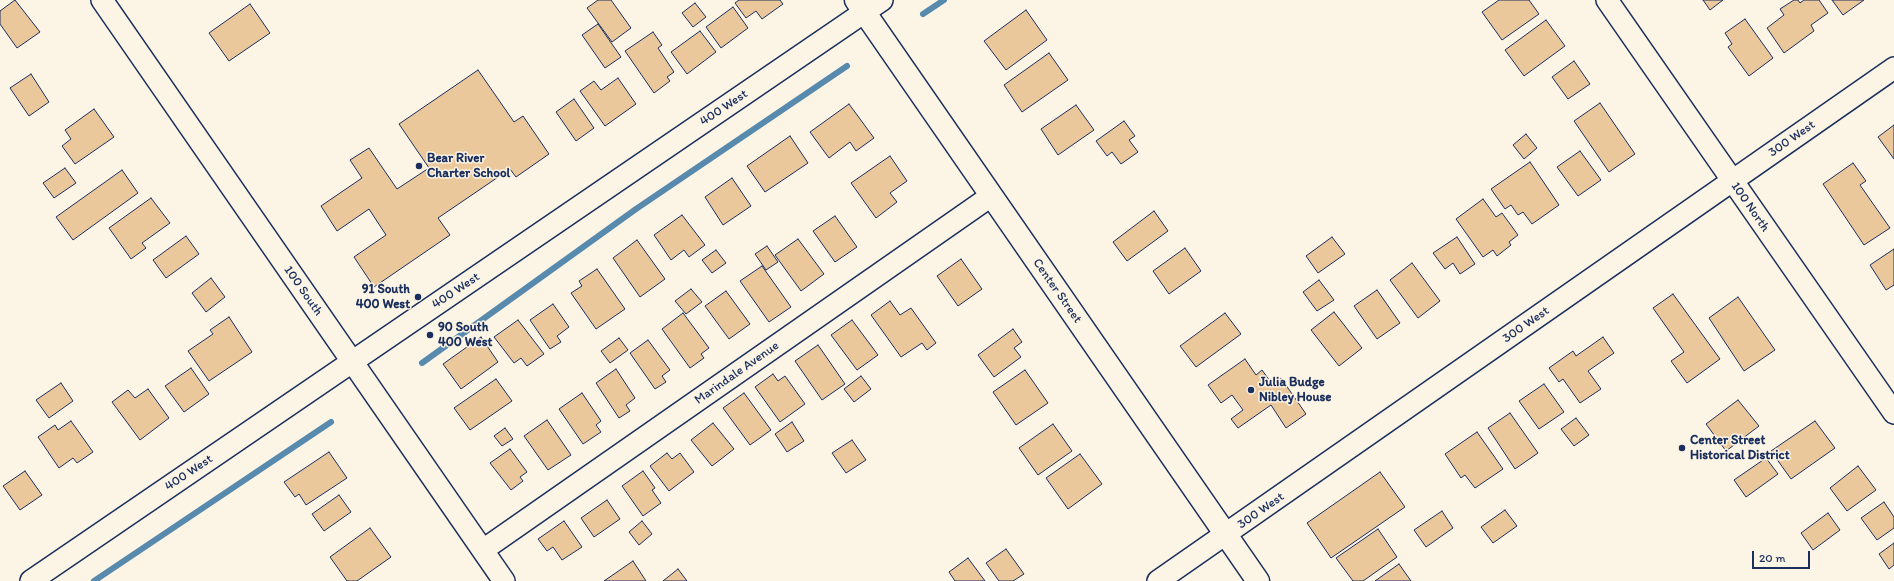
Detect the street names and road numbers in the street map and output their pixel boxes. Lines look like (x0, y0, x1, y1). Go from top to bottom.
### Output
street label: 400 West (697, 86, 751, 130)
street label: 300 West (1766, 117, 1818, 161)
street label: 100 North (1727, 179, 1773, 235)
street label: Center Street (1029, 256, 1085, 326)
street label: 100 South (280, 263, 326, 319)
street label: 400 West (429, 269, 483, 313)
street label: 300 West (1500, 303, 1552, 347)
street label: Marindale Avenue (692, 338, 782, 408)
street label: 400 West (162, 451, 216, 495)
street label: 300 West (1235, 489, 1287, 533)

